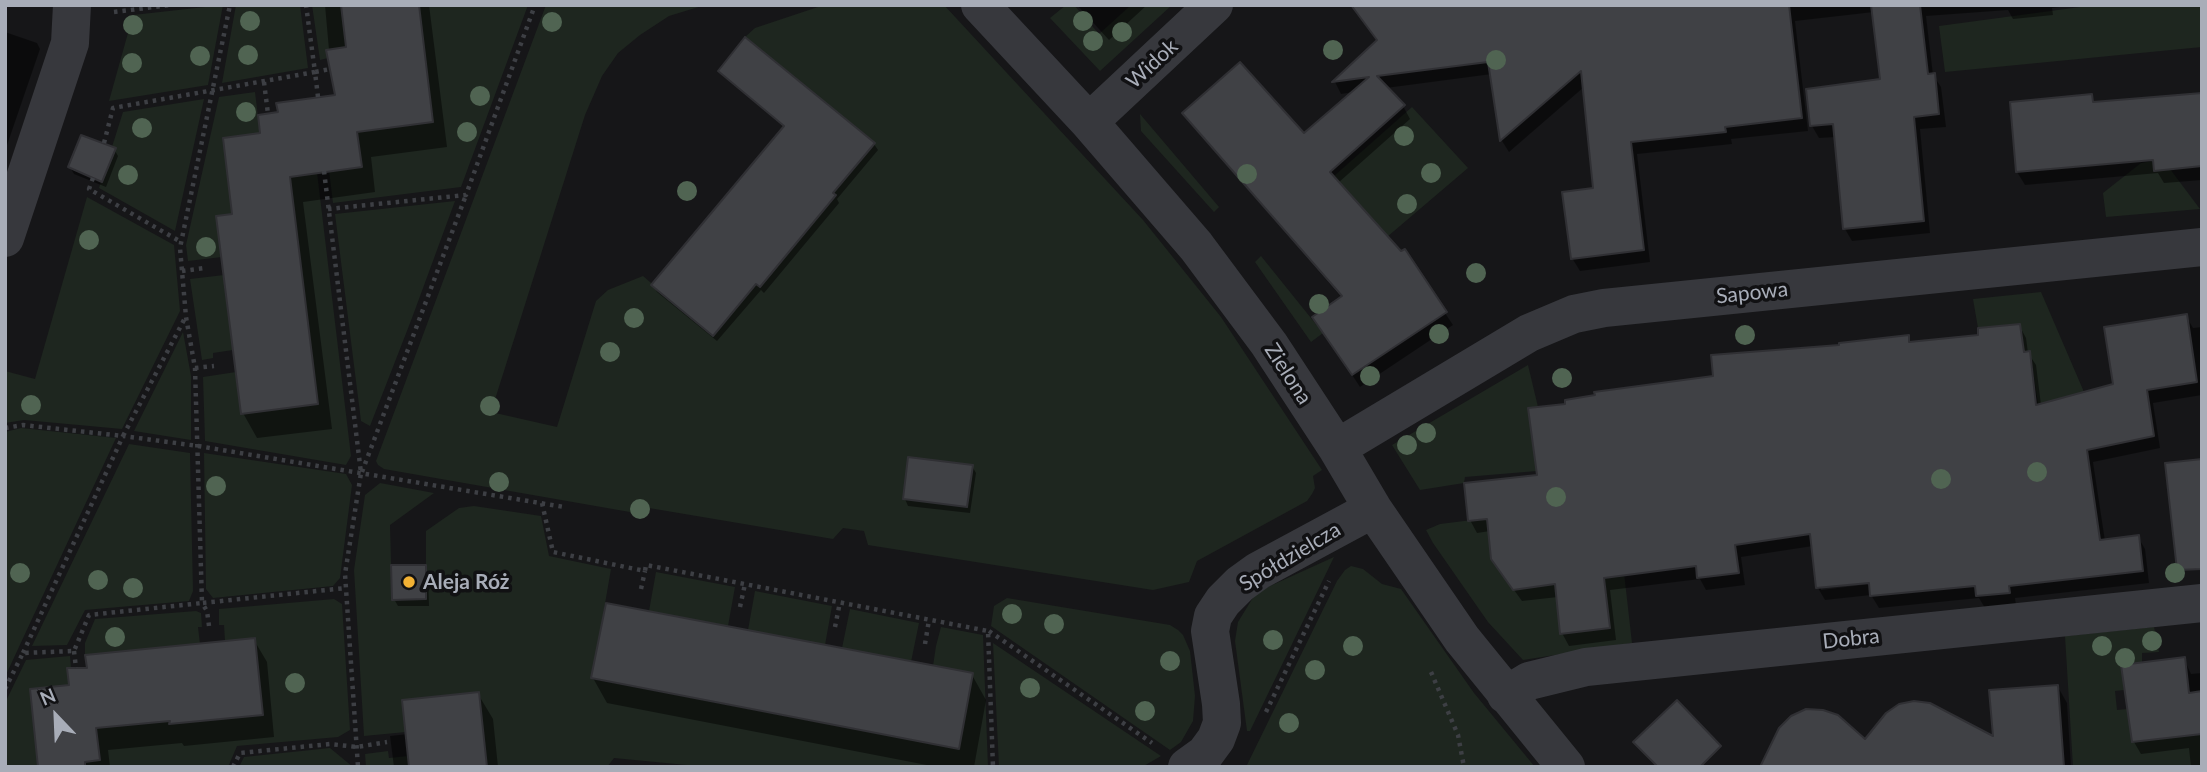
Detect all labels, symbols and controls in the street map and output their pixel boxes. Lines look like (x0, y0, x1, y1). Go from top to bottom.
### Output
street label: Widok (1121, 34, 1183, 94)
street label: Sapowa (1715, 277, 1789, 309)
street label: Zielona (1259, 339, 1317, 409)
street label: Spółdzielcza (1235, 517, 1345, 597)
place label: Aleja Róż (423, 569, 509, 595)
marker: Aleja Róż (401, 574, 417, 590)
street label: Dobra (1821, 623, 1881, 655)
north arrow (21, 681, 91, 751)
text: N (36, 683, 59, 710)

